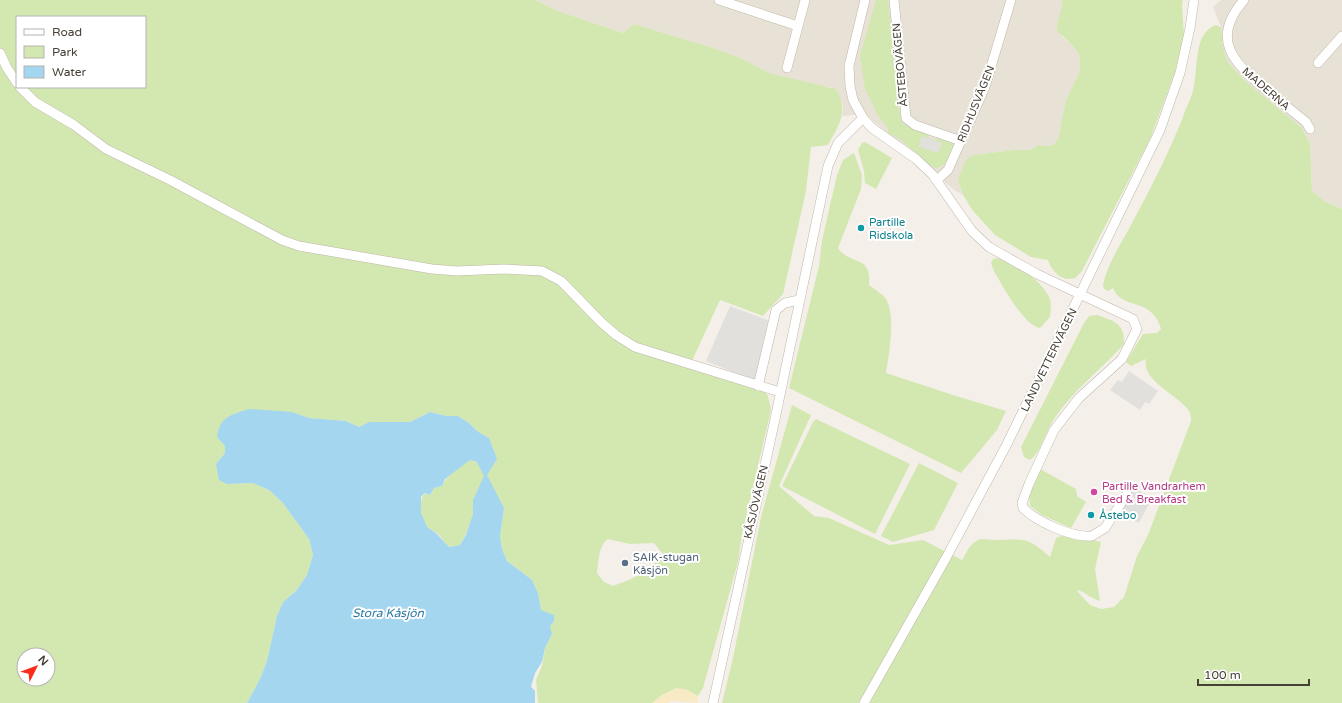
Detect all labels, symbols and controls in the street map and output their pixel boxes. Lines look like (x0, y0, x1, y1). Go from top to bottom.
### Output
legend (16, 16, 146, 88)
street label: ÅSTEBOVÄGEN (889, 23, 910, 108)
text: Road (52, 25, 82, 39)
text: Park (52, 45, 78, 59)
street label: RIDHUSVÄGEN (955, 64, 997, 144)
text: Water (52, 65, 87, 79)
street label: MADERNA (1239, 65, 1293, 113)
place label: Partille Ridskola (869, 216, 913, 242)
marker: Partille Ridskola (856, 223, 866, 233)
street label: LANDVETTERVÄGEN (1018, 306, 1080, 414)
street label: KÅSJÖVÄGEN (740, 464, 771, 540)
place label: Partille Vandrarhem Bed & Breakfast (1102, 480, 1206, 506)
marker: Partille Vandrarhem Bed & Breakfast (1089, 487, 1099, 497)
place label: Åstebo (1099, 508, 1137, 522)
marker: Åstebo (1086, 510, 1096, 520)
place label: SAIK-stugan Kåsjön (633, 551, 699, 577)
marker: SAIK-stugan Kåsjön (620, 558, 630, 568)
water label: Stora Kåsjön (352, 606, 424, 620)
north arrow (16, 647, 56, 687)
text: N (35, 653, 51, 668)
scale bar (1198, 661, 1309, 687)
text: 100 m (1204, 668, 1241, 682)

